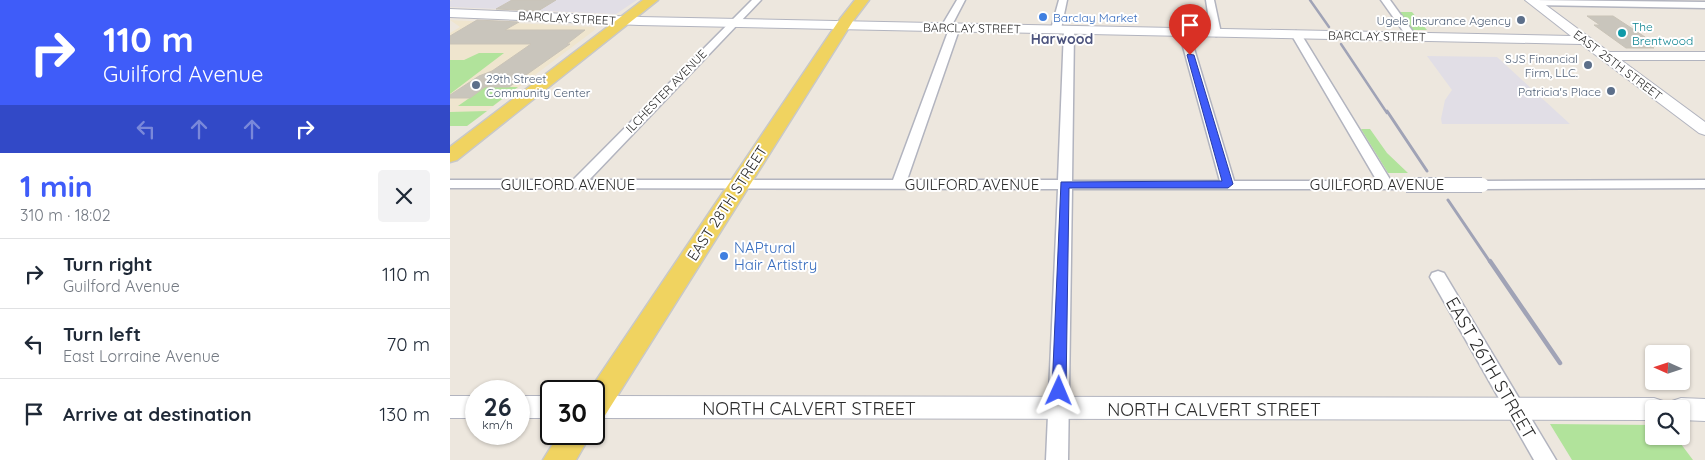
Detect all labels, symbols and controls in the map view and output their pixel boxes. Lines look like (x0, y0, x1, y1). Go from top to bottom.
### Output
pin (1169, 4, 1211, 55)
street label: BARCLAY STREET (518, 8, 616, 28)
place label: Barclay Market (1053, 10, 1138, 25)
marker: Barclay Market (1037, 11, 1049, 23)
icon: arrive (1176, 11, 1204, 39)
place label: Ugele Insurance Agency (1377, 13, 1511, 28)
marker: Ugele Insurance Agency (1515, 14, 1527, 26)
text: 110 m (103, 17, 194, 61)
place label: The Brentwood (1632, 19, 1693, 48)
icon: right (20, 20, 85, 85)
street label: BARCLAY STREET (923, 20, 1021, 36)
street label: EAST 25TH STREET (1571, 27, 1665, 103)
marker: The Brentwood (1616, 27, 1628, 39)
street label: BARCLAY STREET (1328, 28, 1426, 44)
district label: Harwood (1031, 30, 1093, 48)
street label: ILCHESTER AVENUE (622, 46, 710, 136)
place label: SJS Financial Firm, LLC. (1505, 51, 1578, 80)
marker: SJS Financial Firm, LLC. (1582, 59, 1594, 71)
text: Guilford Avenue (103, 60, 264, 88)
place label: 29th Street Community Center (486, 71, 591, 100)
marker: 29th Street Community Center (470, 79, 482, 91)
place label: Patricia's Place (1518, 84, 1601, 99)
marker: Patricia's Place (1605, 85, 1617, 97)
icon: left (132, 115, 160, 143)
icon: ahead (185, 115, 213, 143)
icon: ahead (238, 115, 266, 143)
icon: right (291, 115, 319, 143)
street label: EAST 28TH STREET (683, 142, 771, 264)
text: 1 min (20, 167, 93, 205)
button: close (378, 170, 430, 222)
street label: GUILFORD AVENUE (501, 175, 635, 194)
street label: GUILFORD AVENUE (905, 175, 1039, 194)
street label: GUILFORD AVENUE (1310, 175, 1444, 194)
text: 310 m · 18:02 (20, 205, 111, 225)
place label: NAPtural Hair Artistry (734, 238, 817, 274)
marker: NAPtural Hair Artistry (718, 250, 730, 262)
text: Turn right (63, 252, 152, 276)
icon: right (20, 260, 48, 288)
text: 110 m (382, 262, 430, 286)
text: Guilford Avenue (63, 276, 180, 296)
street label: EAST 26TH STREET (1441, 293, 1541, 443)
text: Turn left (63, 322, 141, 346)
icon: left (20, 330, 48, 358)
text: 70 m (386, 332, 430, 356)
north arrow (1645, 345, 1690, 390)
map controls (1645, 345, 1690, 445)
text: East Lorraine Avenue (63, 346, 220, 366)
position arrow (1032, 364, 1084, 416)
speed limit sign: 30 (540, 380, 605, 445)
text: 26 (483, 391, 512, 422)
street label: NORTH CALVERT STREET (702, 397, 916, 420)
street label: NORTH CALVERT STREET (1107, 398, 1321, 421)
icon: arrive (20, 400, 48, 428)
button: search (1645, 400, 1690, 445)
text: Arrive at destination (63, 402, 252, 426)
text: 130 m (379, 402, 430, 426)
text: km/h (482, 417, 513, 432)

